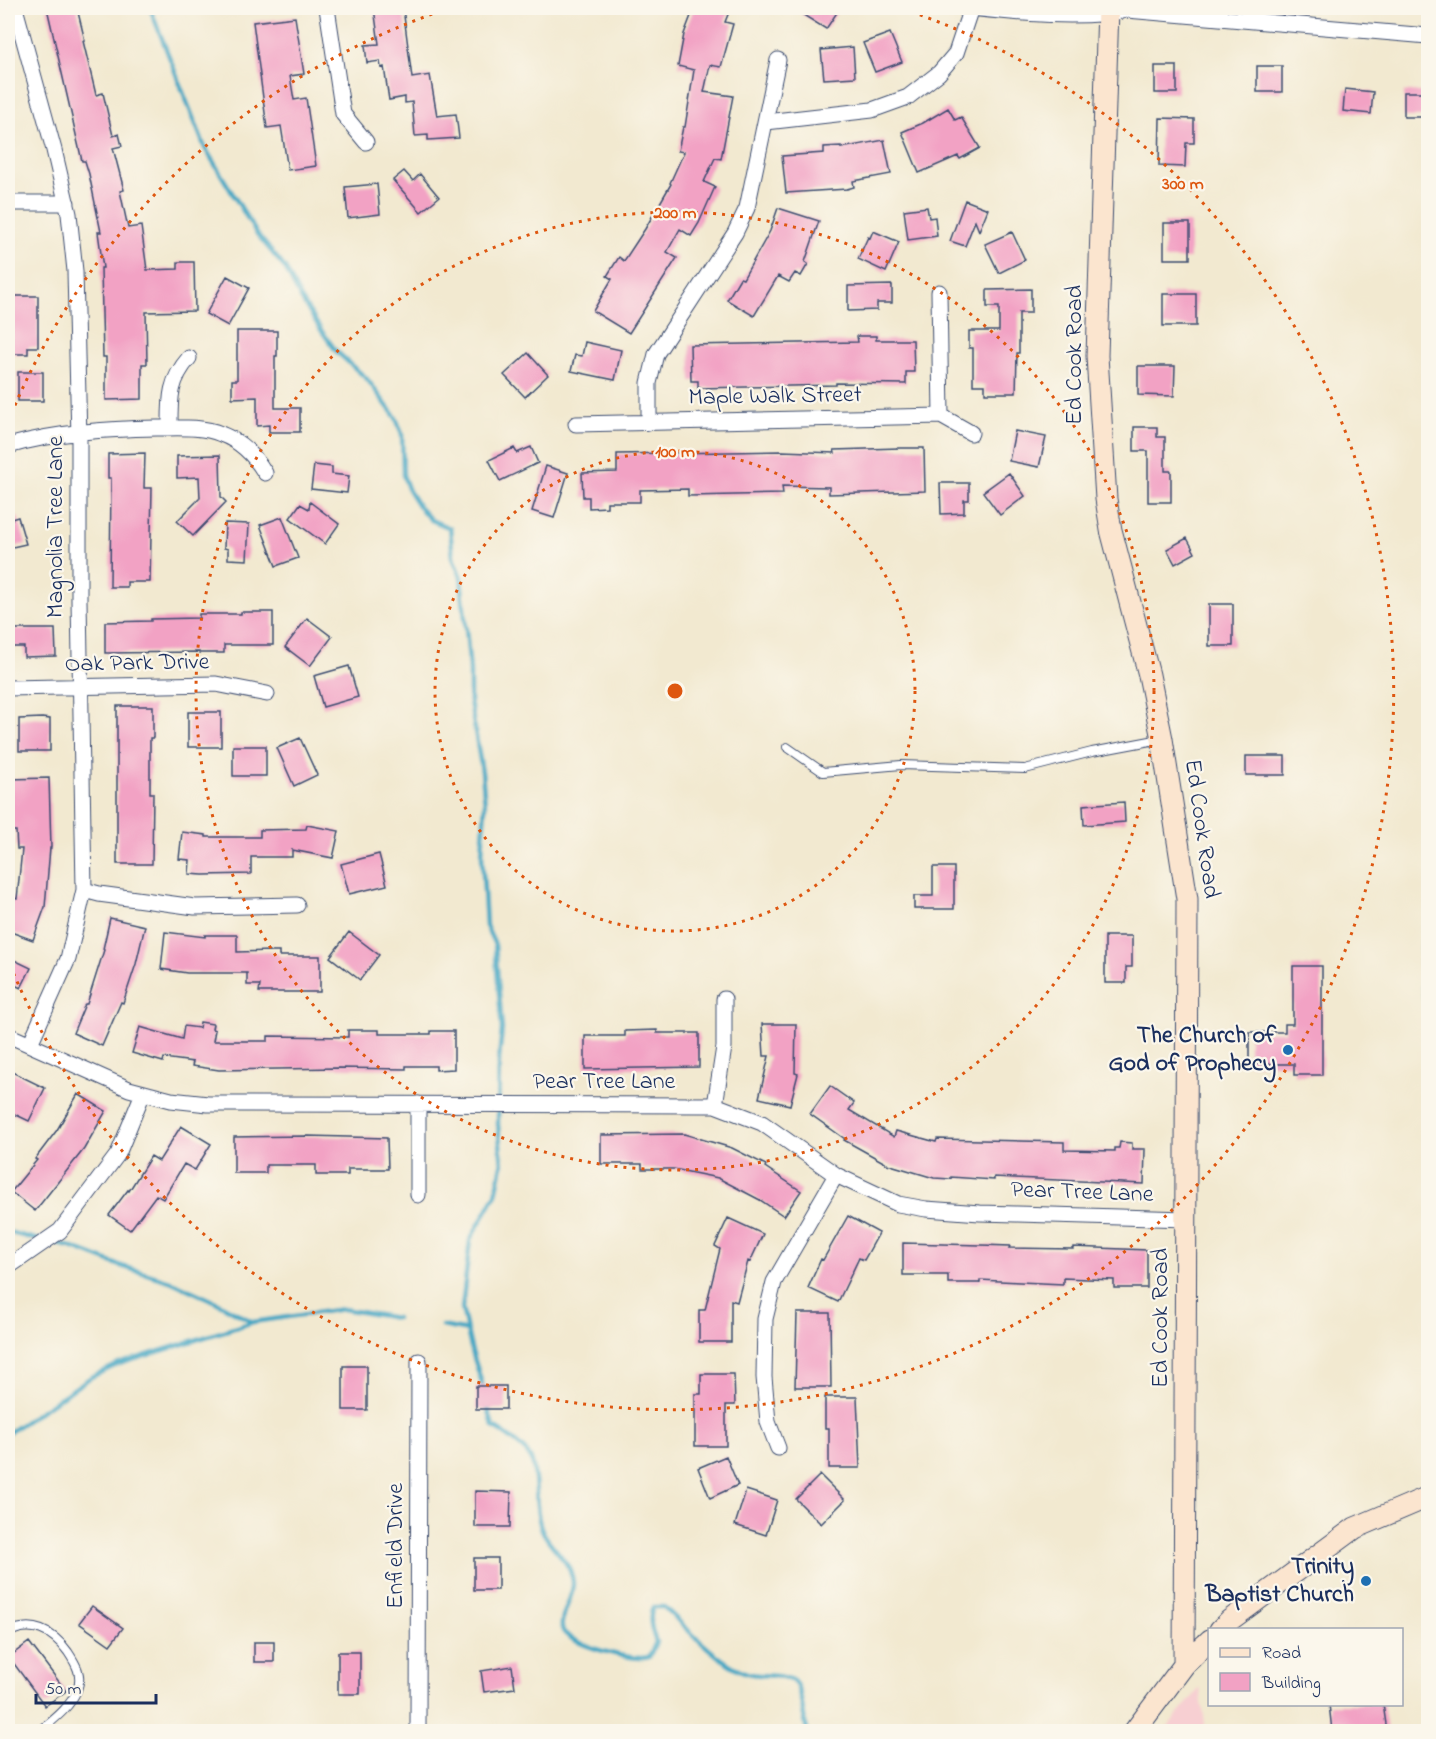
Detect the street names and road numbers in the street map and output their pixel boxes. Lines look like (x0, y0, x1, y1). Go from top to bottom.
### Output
street label: Ed Cook Road (1058, 284, 1093, 425)
street label: Maple Walk Street (688, 378, 862, 416)
street label: Magnolia Tree Lane (39, 436, 74, 618)
street label: Oak Park Drive (64, 645, 210, 683)
street label: Ed Cook Road (1174, 757, 1228, 901)
street label: Pear Tree Lane (533, 1065, 676, 1100)
street label: Pear Tree Lane (1010, 1173, 1154, 1213)
street label: Ed Cook Road (1144, 1247, 1179, 1388)
street label: Enfield Drive (379, 1483, 414, 1609)

